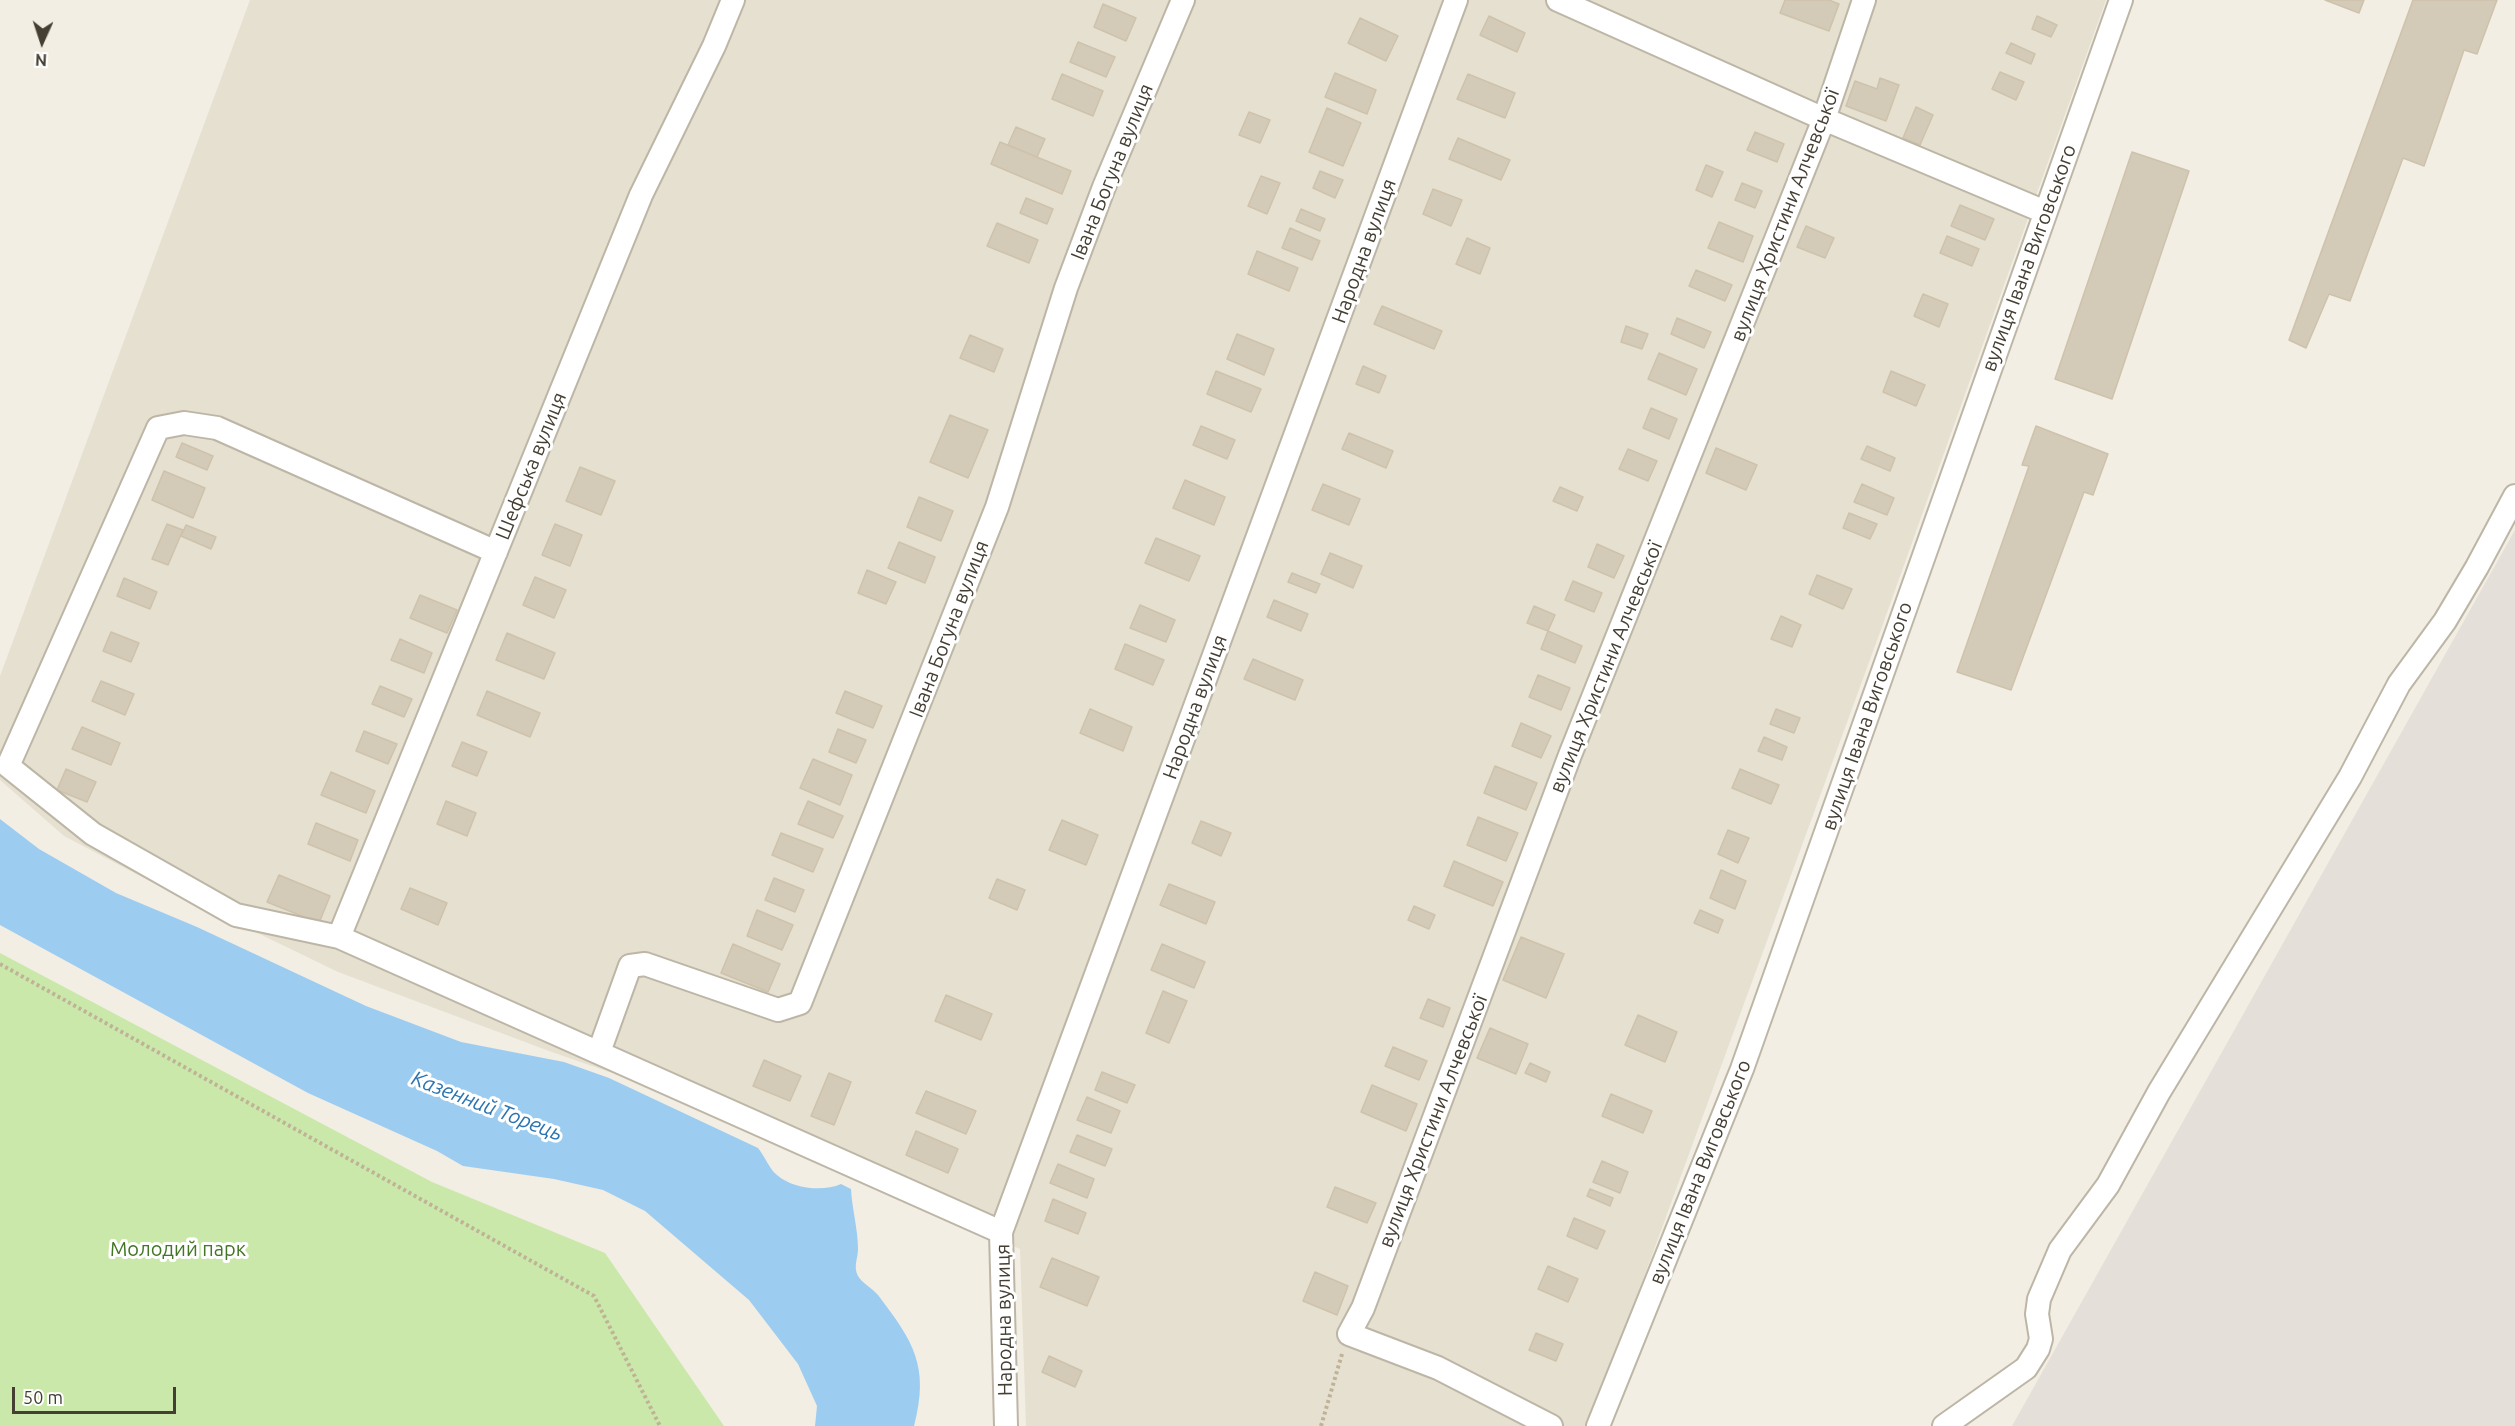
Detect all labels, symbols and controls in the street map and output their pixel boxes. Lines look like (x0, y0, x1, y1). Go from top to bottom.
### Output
north arrow (12, 12, 72, 72)
text: N (35, 51, 47, 69)
street label: Івана Богуна вулиця (1066, 80, 1158, 264)
street label: вулиця Христини Алчевської (1726, 85, 1844, 345)
street label: вулиця Івана Виговського (1977, 141, 2081, 375)
street label: Народна вулиця (1327, 175, 1401, 327)
street label: Шефська вулиця (491, 389, 571, 543)
street label: Івана Богуна вулиця (904, 537, 994, 721)
street label: вулиця Христини Алчевської (1545, 538, 1667, 796)
street label: вулиця Івана Виговського (1817, 599, 1917, 833)
street label: Народна вулиця (1158, 631, 1232, 783)
street label: вулиця Христини Алчевської (1374, 991, 1492, 1251)
street label: вулиця Івана Виговського (1644, 1056, 1756, 1288)
water label: Казенний Торець (408, 1066, 566, 1146)
park label: Молодий парк (110, 1237, 246, 1261)
street label: Народна вулиця (991, 1244, 1017, 1396)
scale bar (15, 1375, 178, 1413)
text: 50 m (23, 1387, 63, 1407)

